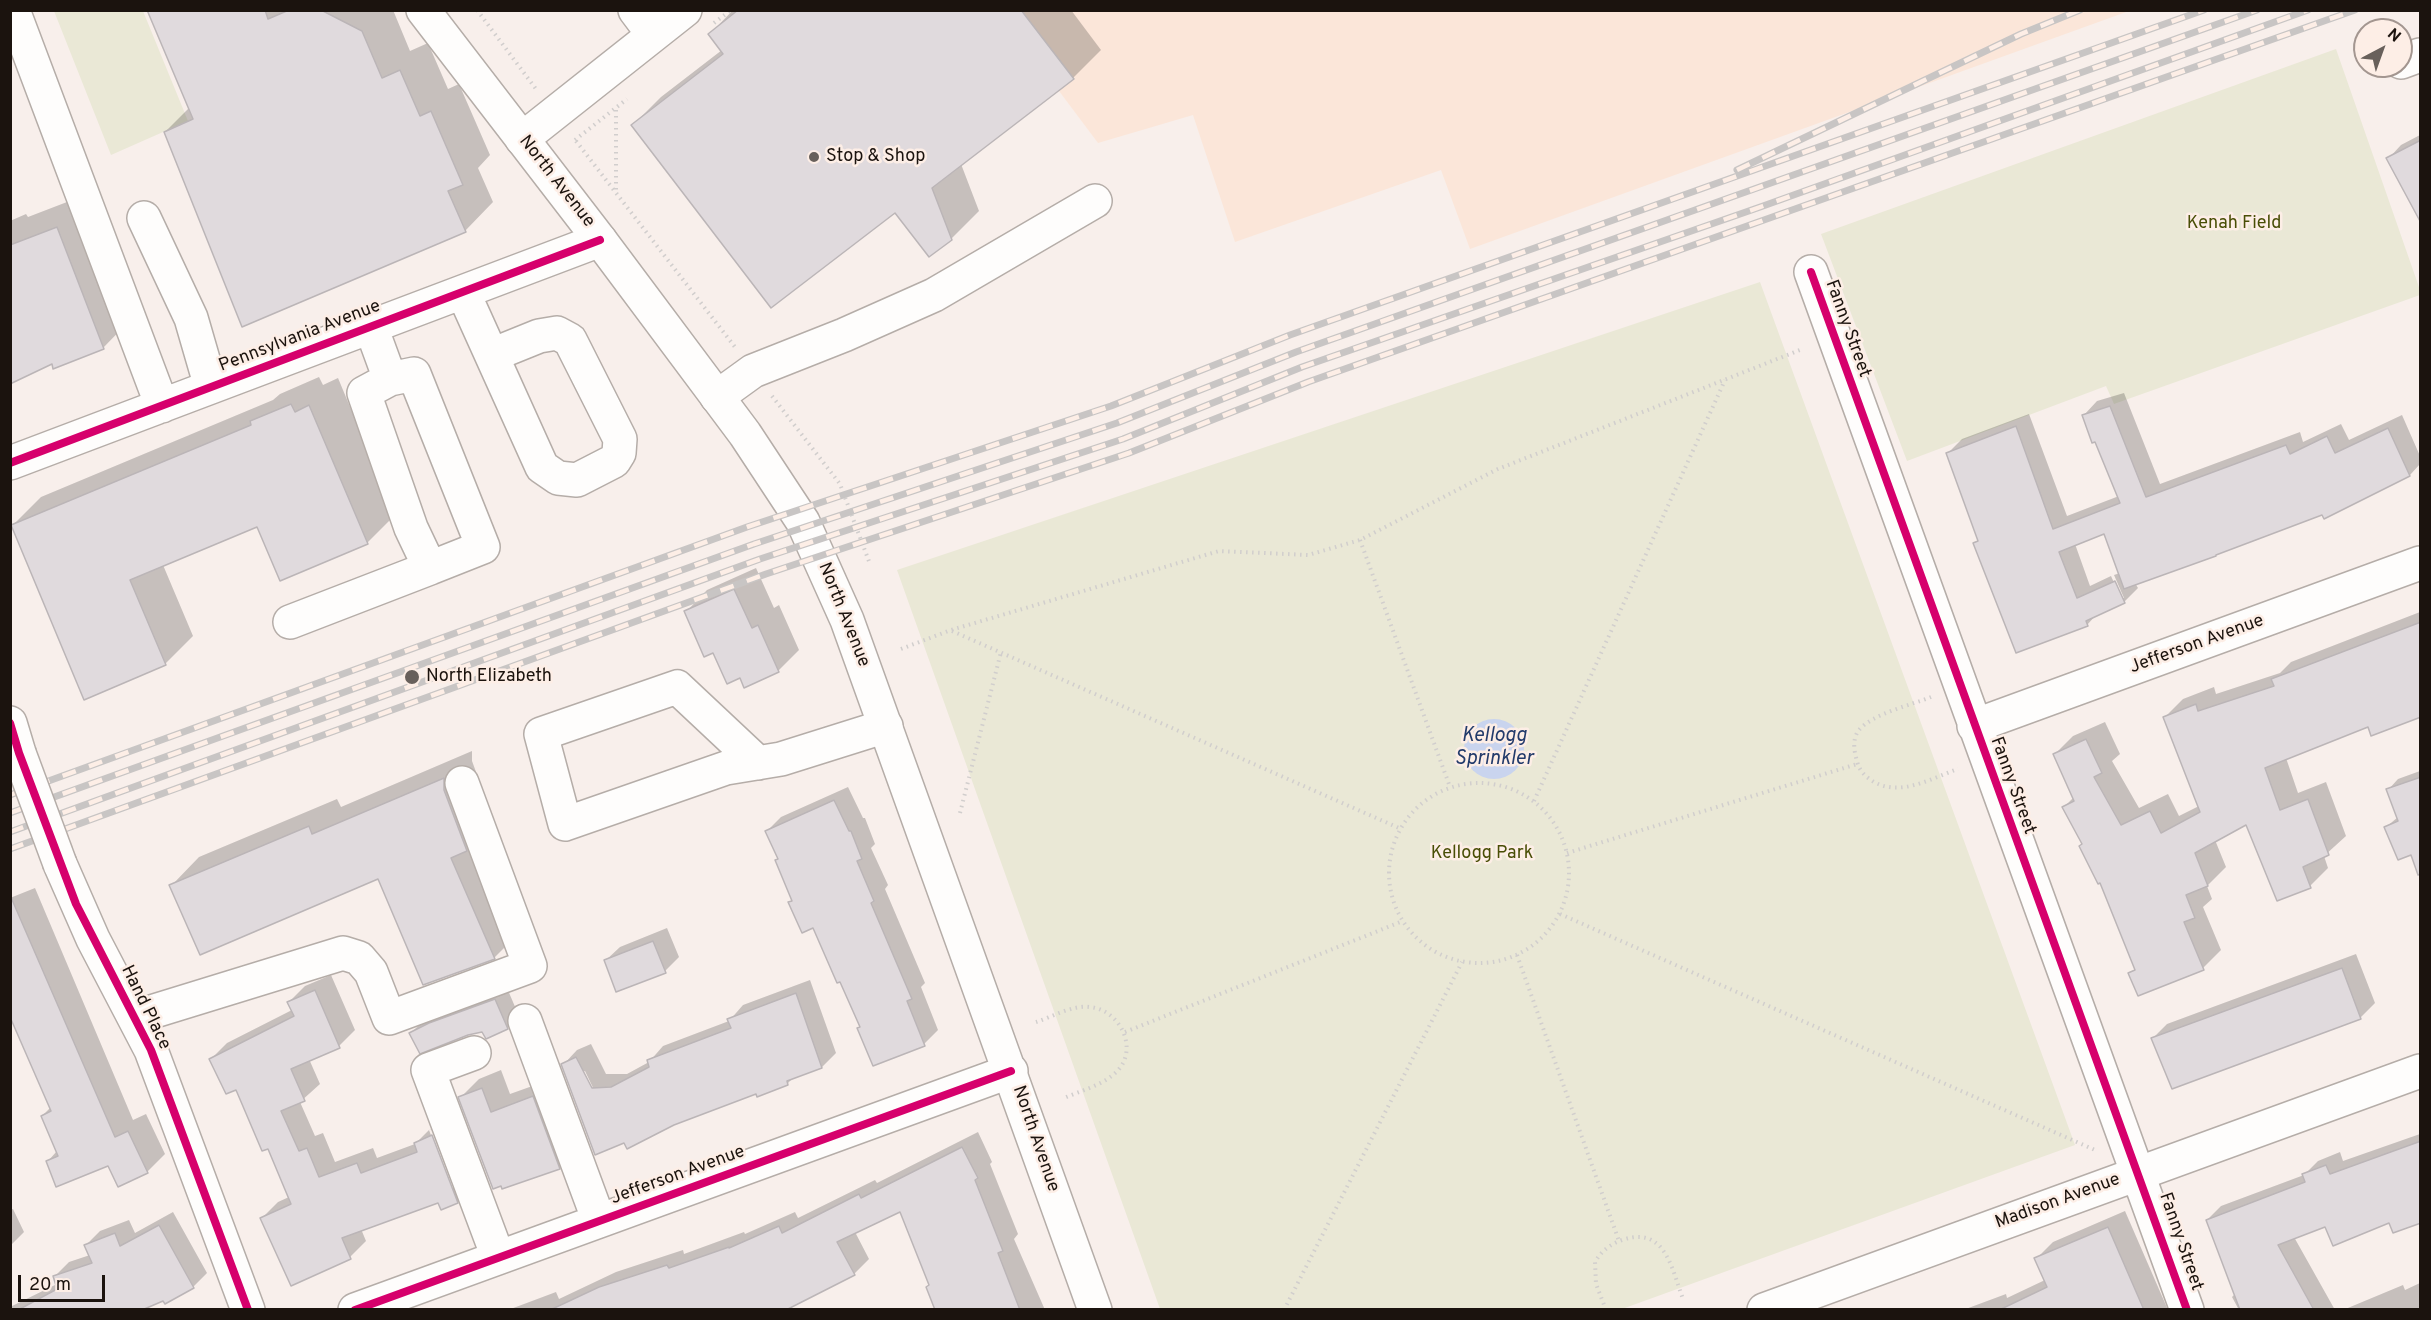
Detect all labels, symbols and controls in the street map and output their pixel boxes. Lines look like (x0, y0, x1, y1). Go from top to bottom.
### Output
north arrow (2353, 18, 2413, 78)
text: N (2383, 25, 2404, 47)
street label: North Avenue (513, 132, 599, 232)
place label: Stop & Shop (826, 146, 925, 168)
marker: Stop & Shop (807, 150, 821, 164)
park label: Kenah Field (2187, 213, 2281, 235)
street label: Fanny Street (1819, 277, 1875, 381)
street label: Pennsylvania Avenue (216, 296, 384, 378)
street label: North Avenue (812, 560, 874, 670)
street label: Jefferson Avenue (2127, 611, 2267, 679)
place label: North Elizabeth (426, 666, 552, 688)
marker: North Elizabeth (403, 668, 421, 686)
water label: Kellogg Sprinkler (1455, 725, 1533, 772)
street label: Fanny Street (1984, 734, 2040, 838)
park label: Kellogg Park (1431, 843, 1533, 865)
street label: Hand Place (115, 962, 175, 1054)
street label: North Avenue (1007, 1083, 1063, 1195)
street label: Jefferson Avenue (608, 1142, 748, 1210)
street label: Madison Avenue (1993, 1169, 2123, 1235)
street label: Fanny Street (2153, 1190, 2207, 1294)
scale bar (21, 1263, 108, 1301)
text: 20 m (29, 1274, 71, 1297)

